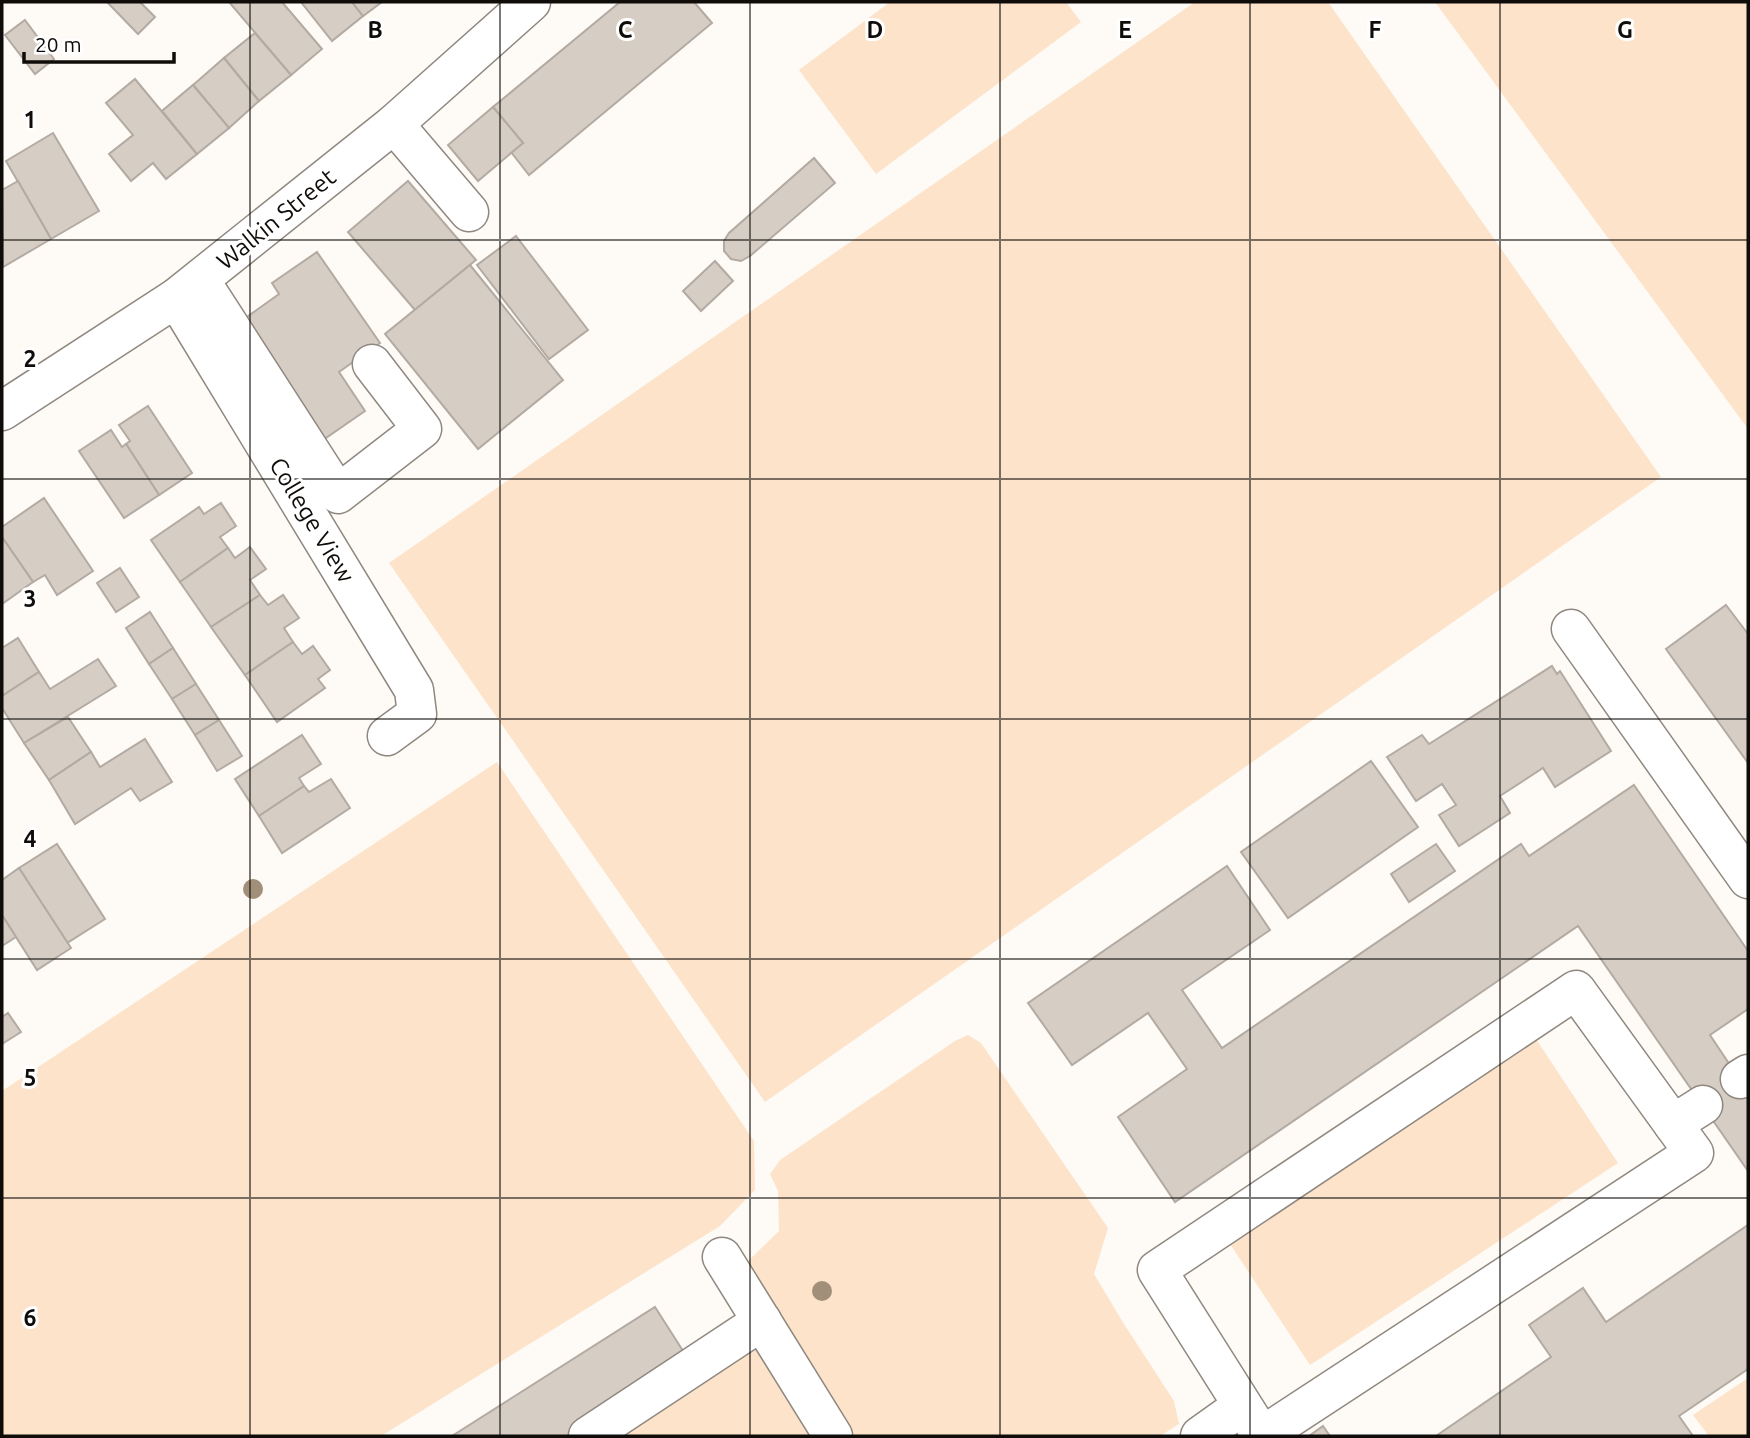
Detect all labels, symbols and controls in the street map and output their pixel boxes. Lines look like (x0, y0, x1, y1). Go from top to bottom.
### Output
text: B (367, 17, 383, 42)
text: C (618, 17, 633, 42)
text: D (867, 17, 883, 42)
text: E (1118, 17, 1132, 42)
text: F (1369, 17, 1382, 42)
text: G (1617, 17, 1633, 42)
scale bar (24, 21, 175, 65)
text: 20 m (35, 32, 82, 56)
text: 1 (24, 107, 36, 132)
street label: Walkin Street (211, 163, 341, 275)
text: 2 (24, 346, 36, 371)
street label: College View (264, 453, 360, 588)
text: 3 (24, 586, 36, 611)
text: 4 (24, 826, 37, 851)
text: 5 (24, 1065, 36, 1090)
text: 6 (24, 1305, 37, 1330)

